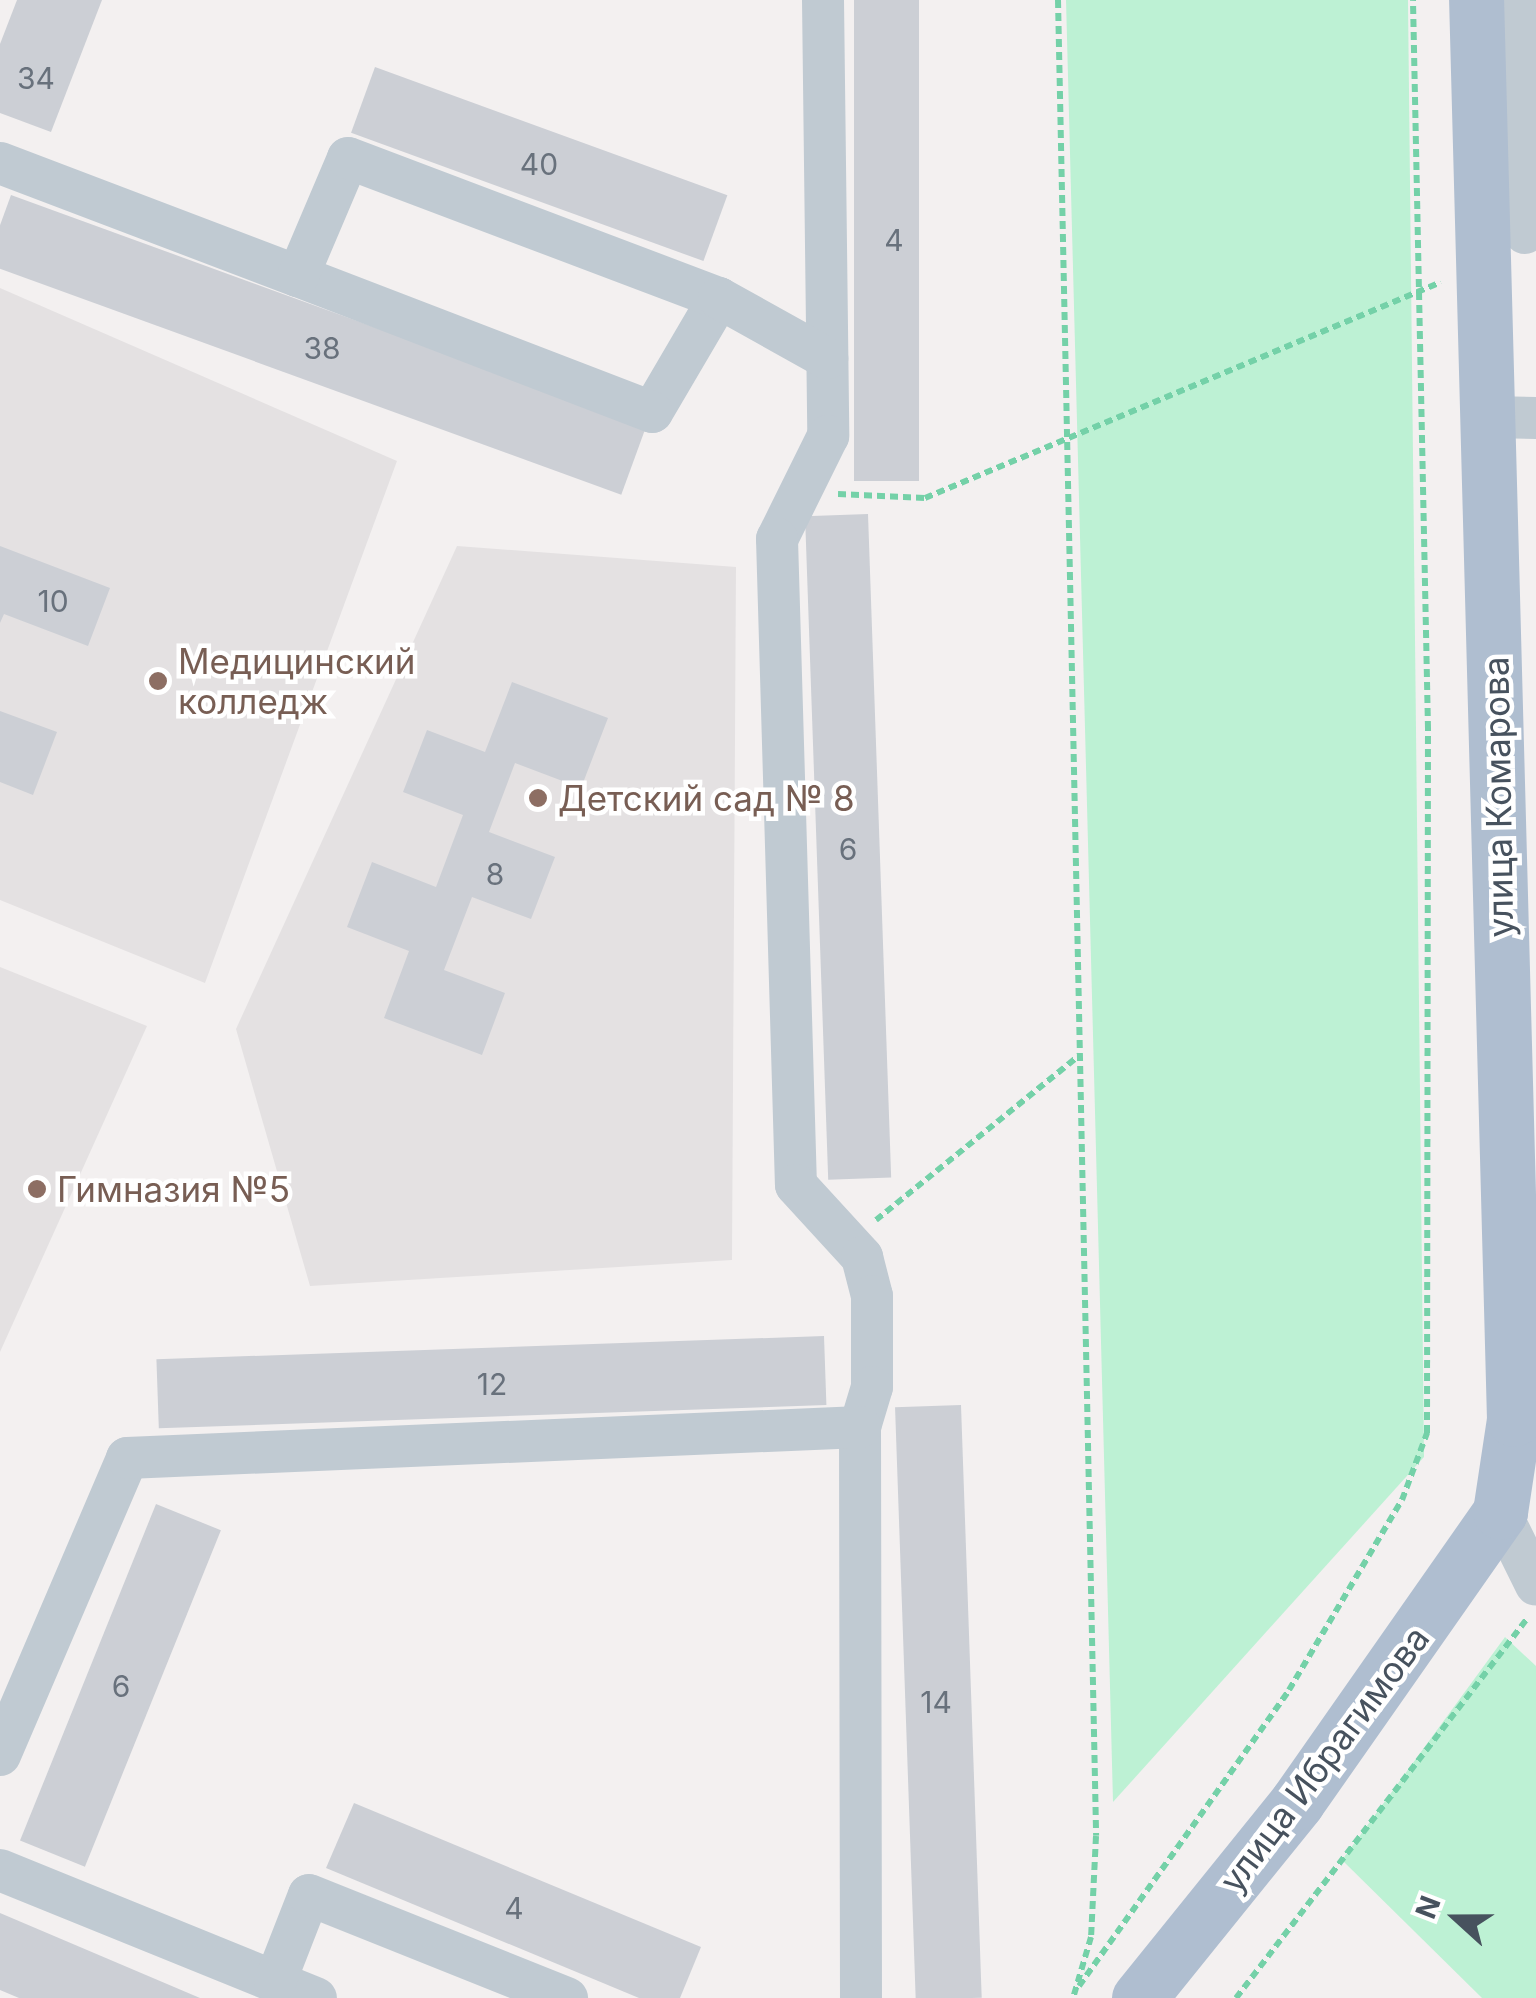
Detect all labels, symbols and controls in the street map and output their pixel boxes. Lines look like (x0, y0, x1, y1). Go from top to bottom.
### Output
house number: 34 (17, 60, 55, 96)
house number: 40 (520, 146, 558, 182)
house number: 4 (884, 222, 904, 258)
house number: 38 (303, 330, 341, 366)
house number: 10 (37, 583, 69, 619)
place label: Медицинский колледж (178, 640, 415, 722)
street label: улица Комарова (1475, 656, 1521, 938)
marker: Медицинский колледж (147, 670, 169, 692)
place label: Детский сад № 8 (558, 777, 855, 819)
marker: Детский сад № 8 (527, 787, 549, 809)
house number: 6 (839, 831, 857, 867)
house number: 8 (486, 856, 504, 892)
place label: Гимназия №5 (57, 1168, 290, 1210)
marker: Гимназия №5 (26, 1178, 48, 1200)
house number: 12 (477, 1366, 507, 1402)
street label: улица Ибрагимова (1210, 1618, 1438, 1900)
house number: 6 (112, 1668, 130, 1704)
house number: 14 (920, 1684, 952, 1720)
north arrow (1406, 1868, 1506, 1968)
house number: 4 (504, 1890, 524, 1926)
text: N (1408, 1891, 1448, 1923)

